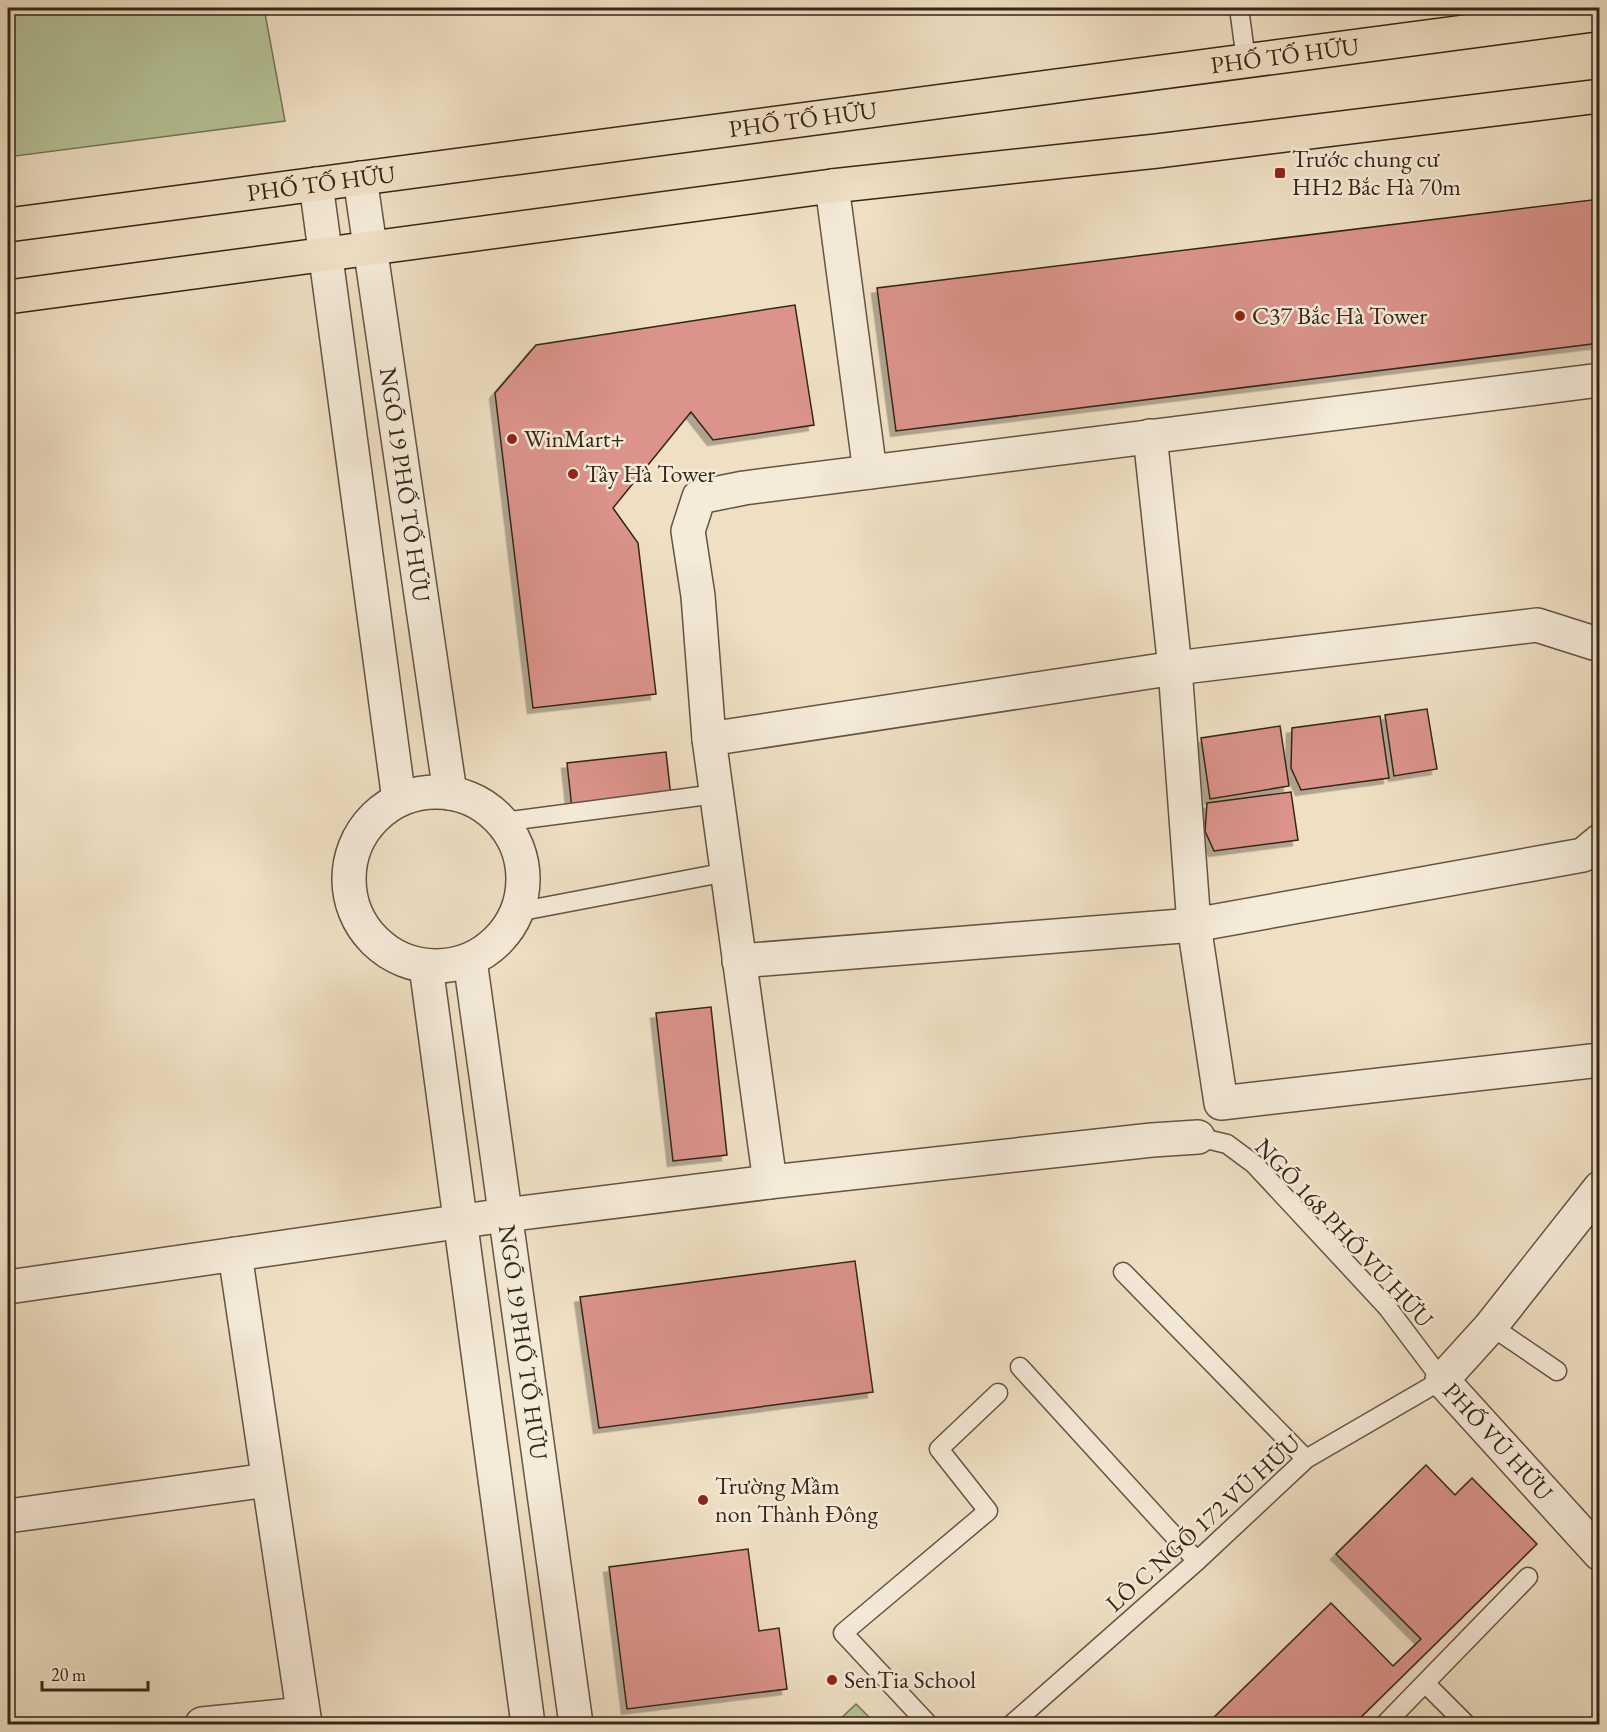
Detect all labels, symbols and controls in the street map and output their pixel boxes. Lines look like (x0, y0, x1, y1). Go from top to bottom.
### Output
street label: PHỐ TỐ HỮU (1209, 30, 1361, 80)
street label: PHỐ TỐ HỮU (727, 94, 879, 144)
place label: Trước chung cư HH2 Bắc Hà 70m (1292, 143, 1461, 202)
street label: PHỐ TỐ HỮU (245, 158, 398, 208)
marker: Trước chung cư HH2 Bắc Hà 70m (1273, 166, 1287, 180)
place label: C37 Bắc Hà Tower (1252, 300, 1427, 331)
marker: C37 Bắc Hà Tower (1233, 309, 1247, 323)
street label: NGÕ 19 PHỐ TỐ HỮU (373, 365, 438, 604)
place label: WinMart+ (524, 423, 625, 454)
marker: WinMart+ (505, 432, 519, 446)
place label: Tây Hà Tower (585, 458, 715, 489)
marker: Tây Hà Tower (566, 467, 580, 481)
street label: NGÕ 168 PHỐ VŨ HỮU (1248, 1131, 1441, 1334)
street label: NGÕ 19 PHỐ TỐ HỮU (492, 1223, 555, 1462)
street label: PHỐ VŨ HỮU (1437, 1376, 1560, 1507)
street label: LÔ C NGÕ 172 VŨ HỮU (1099, 1427, 1307, 1618)
place label: Trường Mầm non Thành Đông (715, 1470, 879, 1529)
marker: Trường Mầm non Thành Đông (696, 1493, 710, 1507)
scale bar (42, 1654, 148, 1692)
text: 20 m (51, 1663, 86, 1686)
place label: SenTia School (844, 1664, 976, 1695)
marker: SenTia School (825, 1673, 839, 1687)

